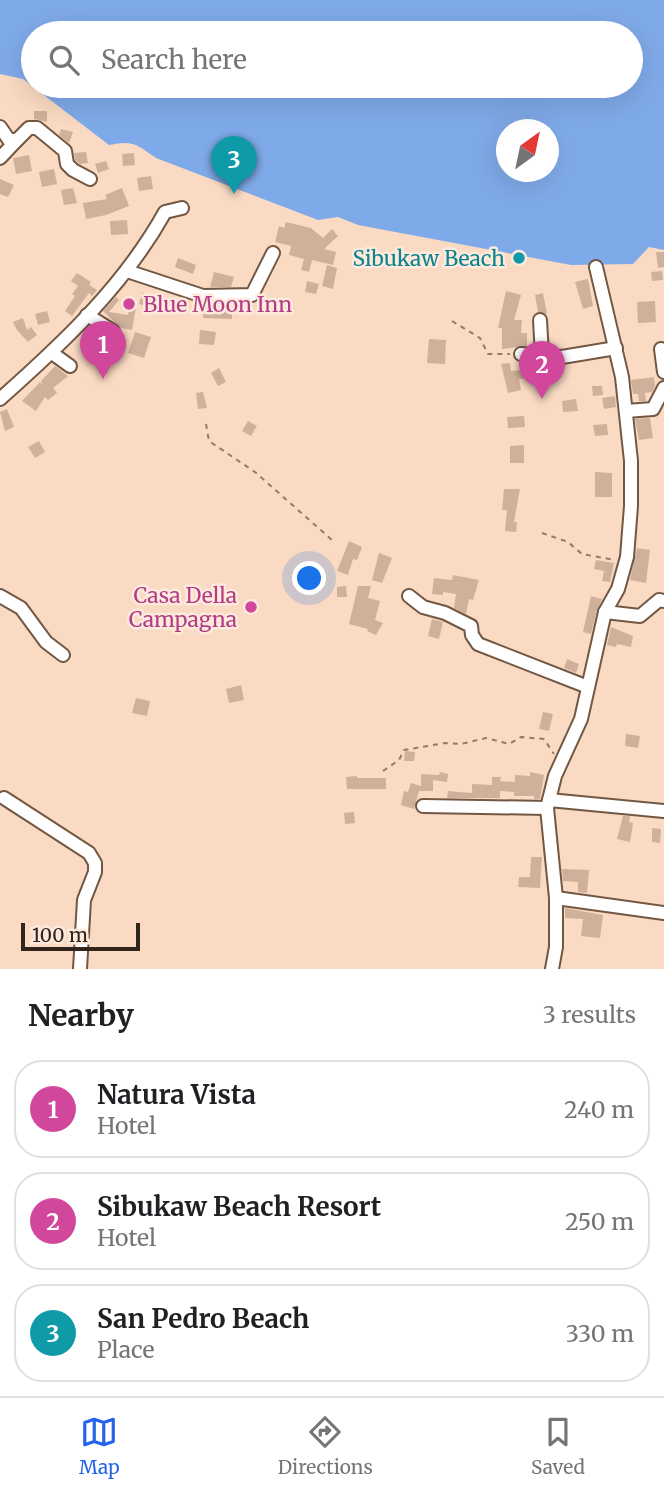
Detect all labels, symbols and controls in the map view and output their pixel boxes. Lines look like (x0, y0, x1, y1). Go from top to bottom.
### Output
search box (21, 21, 643, 98)
icon: search (45, 41, 83, 79)
text: Search here (101, 43, 247, 76)
north arrow (496, 119, 559, 182)
pin: 3 (211, 136, 257, 194)
place label: Sibukaw Beach (352, 245, 505, 272)
marker: Sibukaw Beach (511, 250, 527, 266)
place label: Blue Moon Inn (143, 291, 292, 318)
marker: Blue Moon Inn (121, 296, 137, 312)
pin: 1 (80, 321, 126, 379)
pin: 2 (519, 341, 565, 399)
your location (292, 561, 326, 595)
place label: Casa Della Campagna (129, 582, 237, 633)
marker: Casa Della Campagna (243, 599, 259, 615)
scale bar (21, 920, 140, 952)
text: 100 m (32, 923, 88, 947)
text: Nearby (28, 996, 134, 1034)
text: 3 results (543, 1000, 636, 1029)
text: Natura Vista (97, 1078, 256, 1111)
text: 1 (48, 1095, 58, 1124)
text: 240 m (564, 1095, 634, 1124)
text: Hotel (97, 1111, 156, 1140)
text: Sibukaw Beach Resort (97, 1190, 381, 1223)
text: 2 (46, 1207, 60, 1236)
text: 250 m (565, 1207, 634, 1236)
text: Hotel (97, 1223, 156, 1252)
text: San Pedro Beach (97, 1302, 309, 1335)
text: 3 (46, 1319, 60, 1348)
text: 330 m (566, 1319, 634, 1348)
text: Place (97, 1335, 154, 1364)
tab: Map (79, 1413, 120, 1479)
tab: Directions (278, 1413, 373, 1479)
tab: Saved (531, 1413, 585, 1479)

